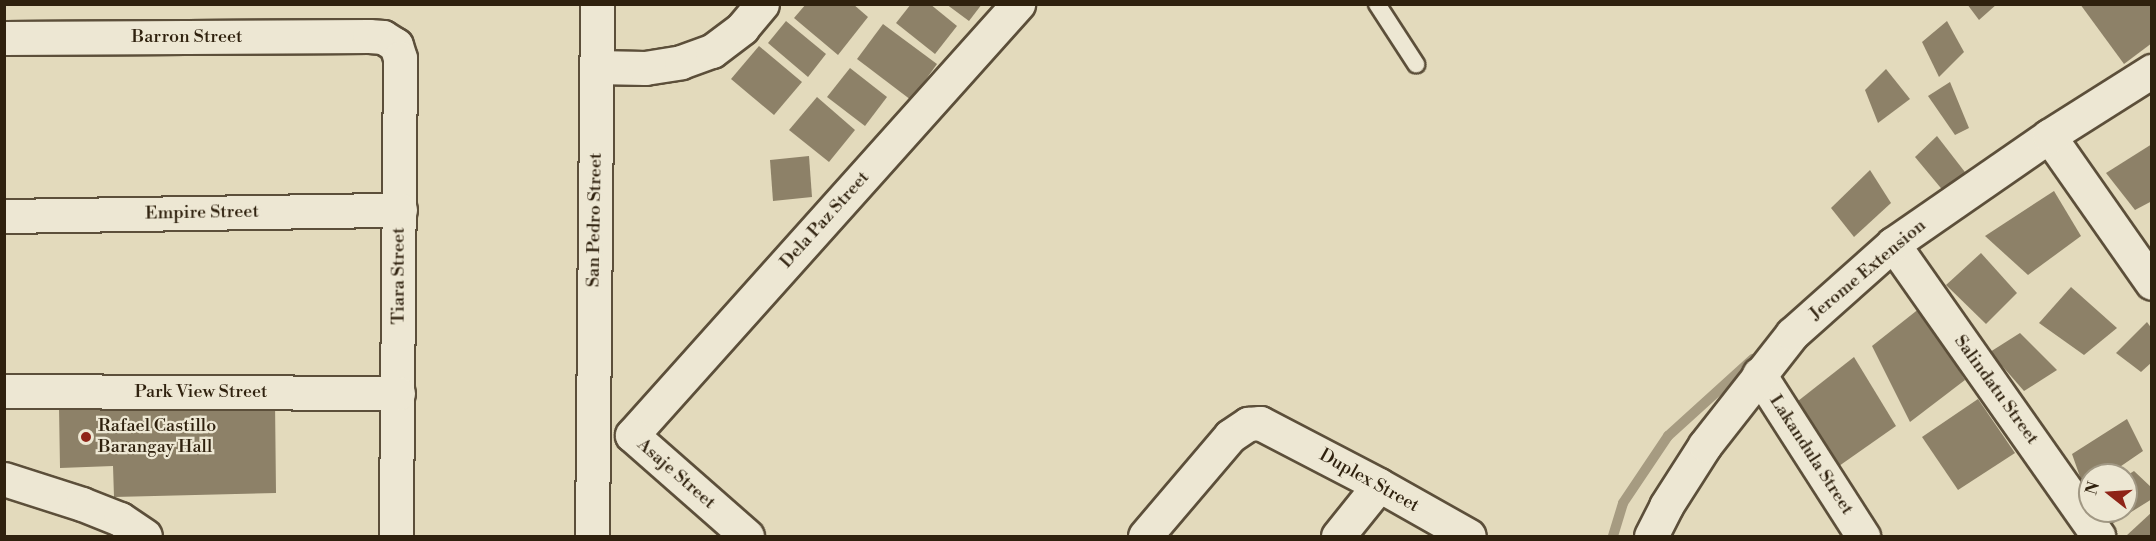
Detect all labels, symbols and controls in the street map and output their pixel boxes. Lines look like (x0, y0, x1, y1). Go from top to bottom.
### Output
street label: Barron Street (132, 26, 242, 48)
street label: San Pedro Street (583, 153, 607, 287)
street label: Dela Paz Street (776, 167, 874, 273)
street label: Empire Street (145, 201, 259, 225)
street label: Jerome Extension (1805, 215, 1931, 325)
street label: Tiara Street (388, 227, 410, 325)
street label: Salindatu Street (1949, 331, 2043, 449)
street label: Park View Street (135, 381, 267, 403)
street label: Lakandula Street (1764, 391, 1858, 519)
place label: Rafael Castillo Barangay Hall (98, 416, 216, 458)
marker: Rafael Castillo Barangay Hall (79, 430, 93, 444)
street label: Asaje Street (632, 434, 720, 514)
street label: Duplex Street (1315, 445, 1423, 517)
north arrow (2078, 463, 2138, 523)
text: N (2081, 479, 2104, 497)

